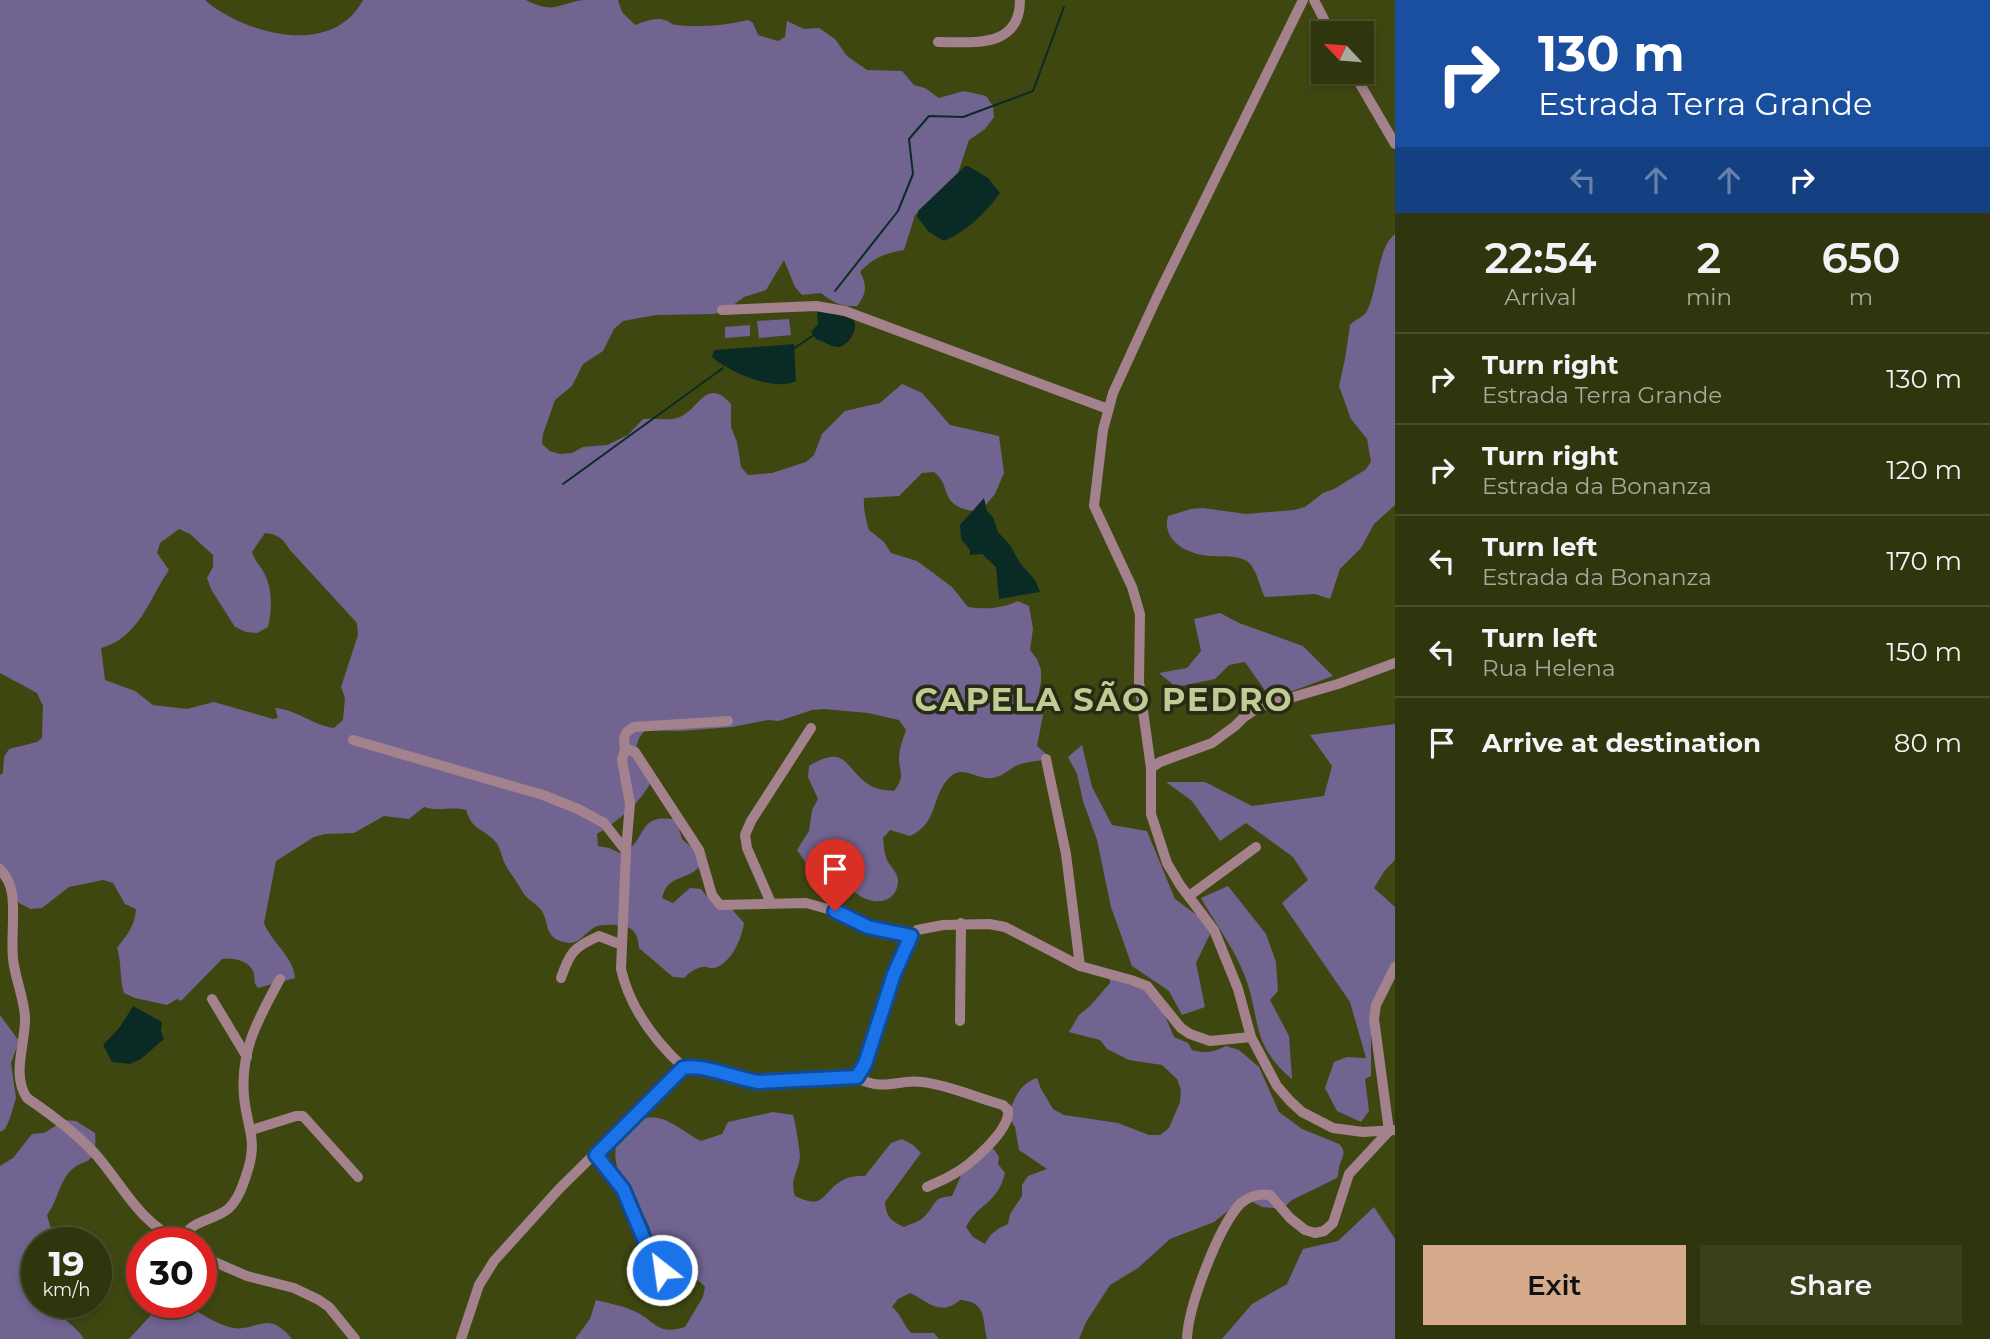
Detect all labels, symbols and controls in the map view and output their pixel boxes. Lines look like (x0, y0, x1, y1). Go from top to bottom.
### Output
north arrow (1311, 21, 1374, 84)
map controls (1311, 21, 1374, 84)
text: 130 m (1538, 24, 1685, 83)
icon: right (1423, 28, 1514, 119)
text: Estrada Terra Grande (1538, 84, 1872, 123)
icon: left (1564, 161, 1602, 199)
icon: ahead (1637, 161, 1675, 199)
icon: ahead (1710, 161, 1748, 199)
icon: right (1783, 161, 1821, 199)
text: 22:54 (1484, 232, 1597, 284)
text: 2 (1697, 232, 1721, 284)
text: 650 (1821, 232, 1901, 284)
text: Arrival (1504, 283, 1577, 311)
text: min (1686, 283, 1732, 311)
text: m (1849, 283, 1873, 311)
text: Turn right (1482, 349, 1618, 381)
icon: right (1423, 360, 1461, 398)
text: 130 m (1886, 363, 1962, 395)
text: Estrada Terra Grande (1482, 381, 1722, 409)
text: Turn right (1482, 440, 1618, 472)
icon: right (1423, 451, 1461, 489)
text: 120 m (1886, 454, 1962, 486)
text: Estrada da Bonanza (1482, 472, 1712, 500)
text: Turn left (1482, 531, 1598, 563)
icon: left (1423, 542, 1461, 580)
text: 170 m (1886, 545, 1962, 577)
text: Estrada da Bonanza (1482, 563, 1712, 591)
text: Turn left (1482, 622, 1598, 654)
icon: left (1423, 633, 1461, 671)
text: 150 m (1886, 636, 1962, 668)
text: Rua Helena (1482, 654, 1615, 682)
district label: CAPELA SÃO PEDRO (914, 680, 1294, 719)
icon: arrive (1423, 724, 1461, 762)
text: Arrive at destination (1482, 727, 1761, 759)
text: 80 m (1894, 727, 1962, 759)
pin (805, 839, 865, 911)
icon: arrive (816, 850, 854, 888)
speed limit sign: 30 (126, 1227, 217, 1318)
position arrow (625, 1233, 699, 1307)
text: 19 (48, 1242, 85, 1285)
button: Exit (1423, 1245, 1686, 1325)
button: Share (1700, 1245, 1962, 1325)
text: km/h (42, 1279, 91, 1301)

